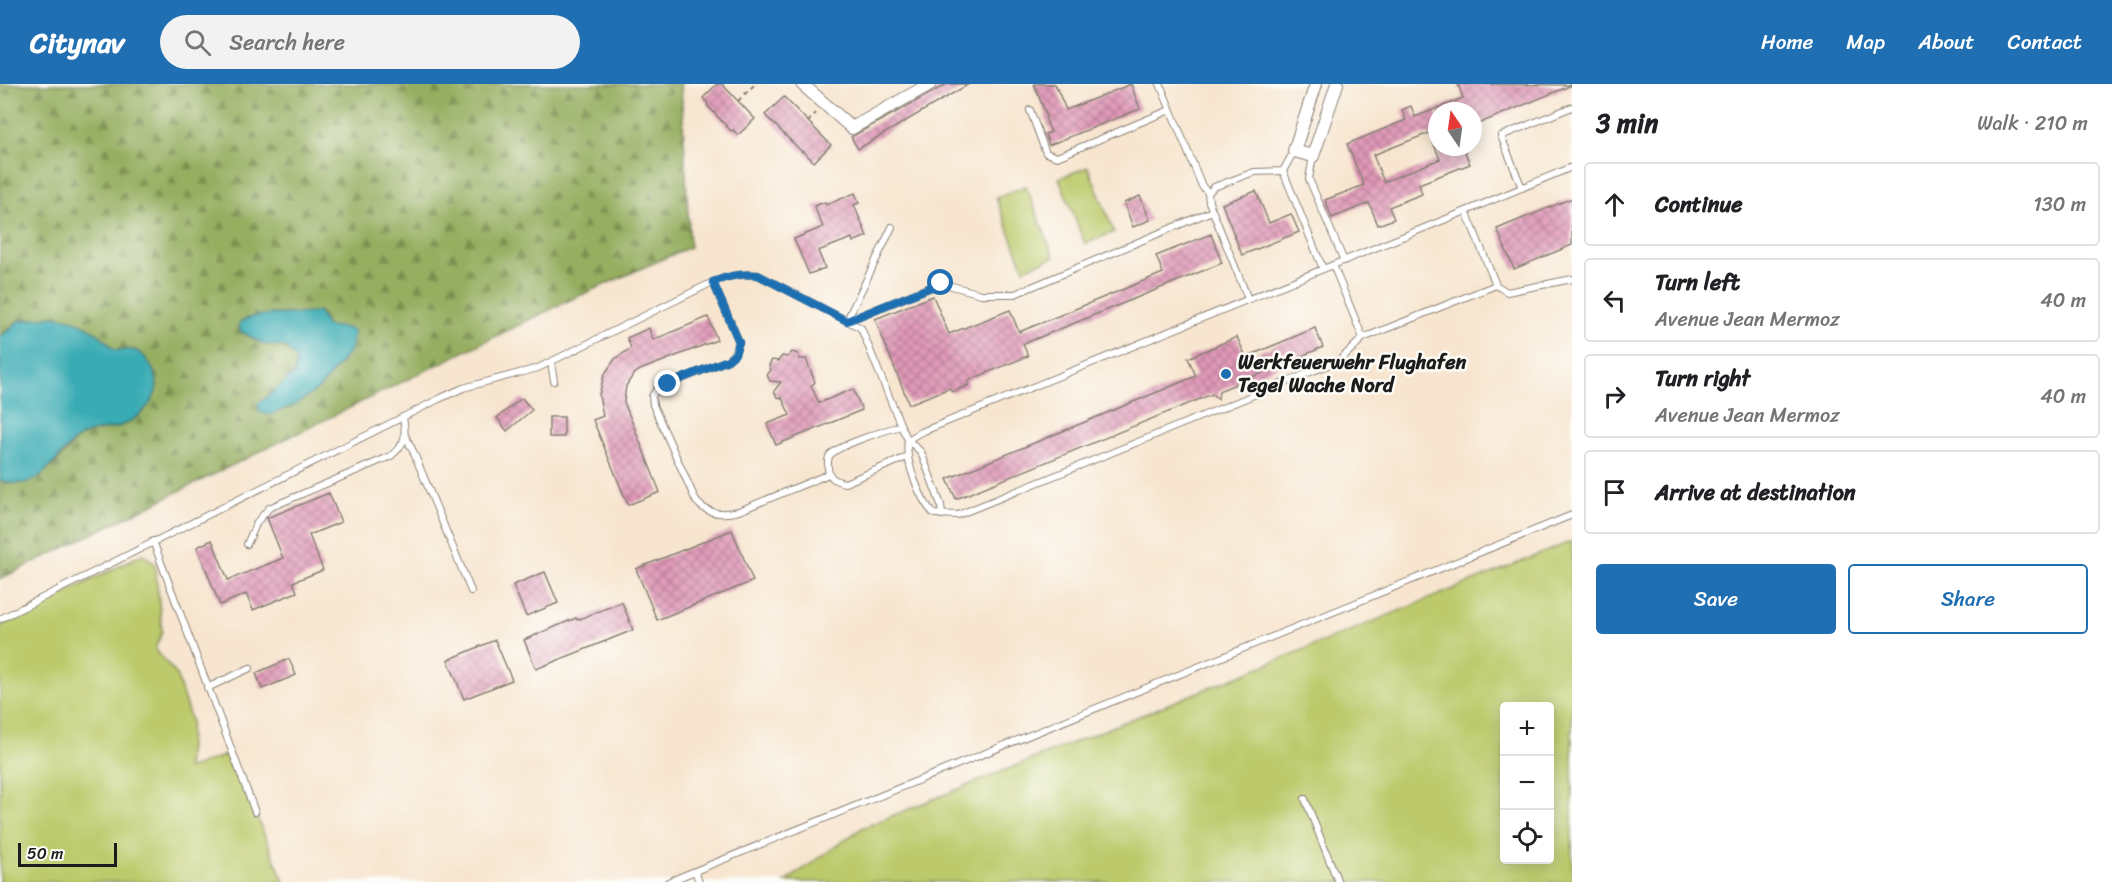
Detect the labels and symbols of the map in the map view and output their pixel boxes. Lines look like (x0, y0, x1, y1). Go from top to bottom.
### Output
north arrow (1428, 102, 1482, 156)
route start (927, 269, 953, 295)
place label: Werkfeuerwehr Flughafen Tegel Wache Nord (1238, 345, 1467, 403)
marker: Werkfeuerwehr Flughafen Tegel Wache Nord (1219, 367, 1233, 381)
route end (654, 370, 680, 396)
scale bar (18, 840, 117, 868)

